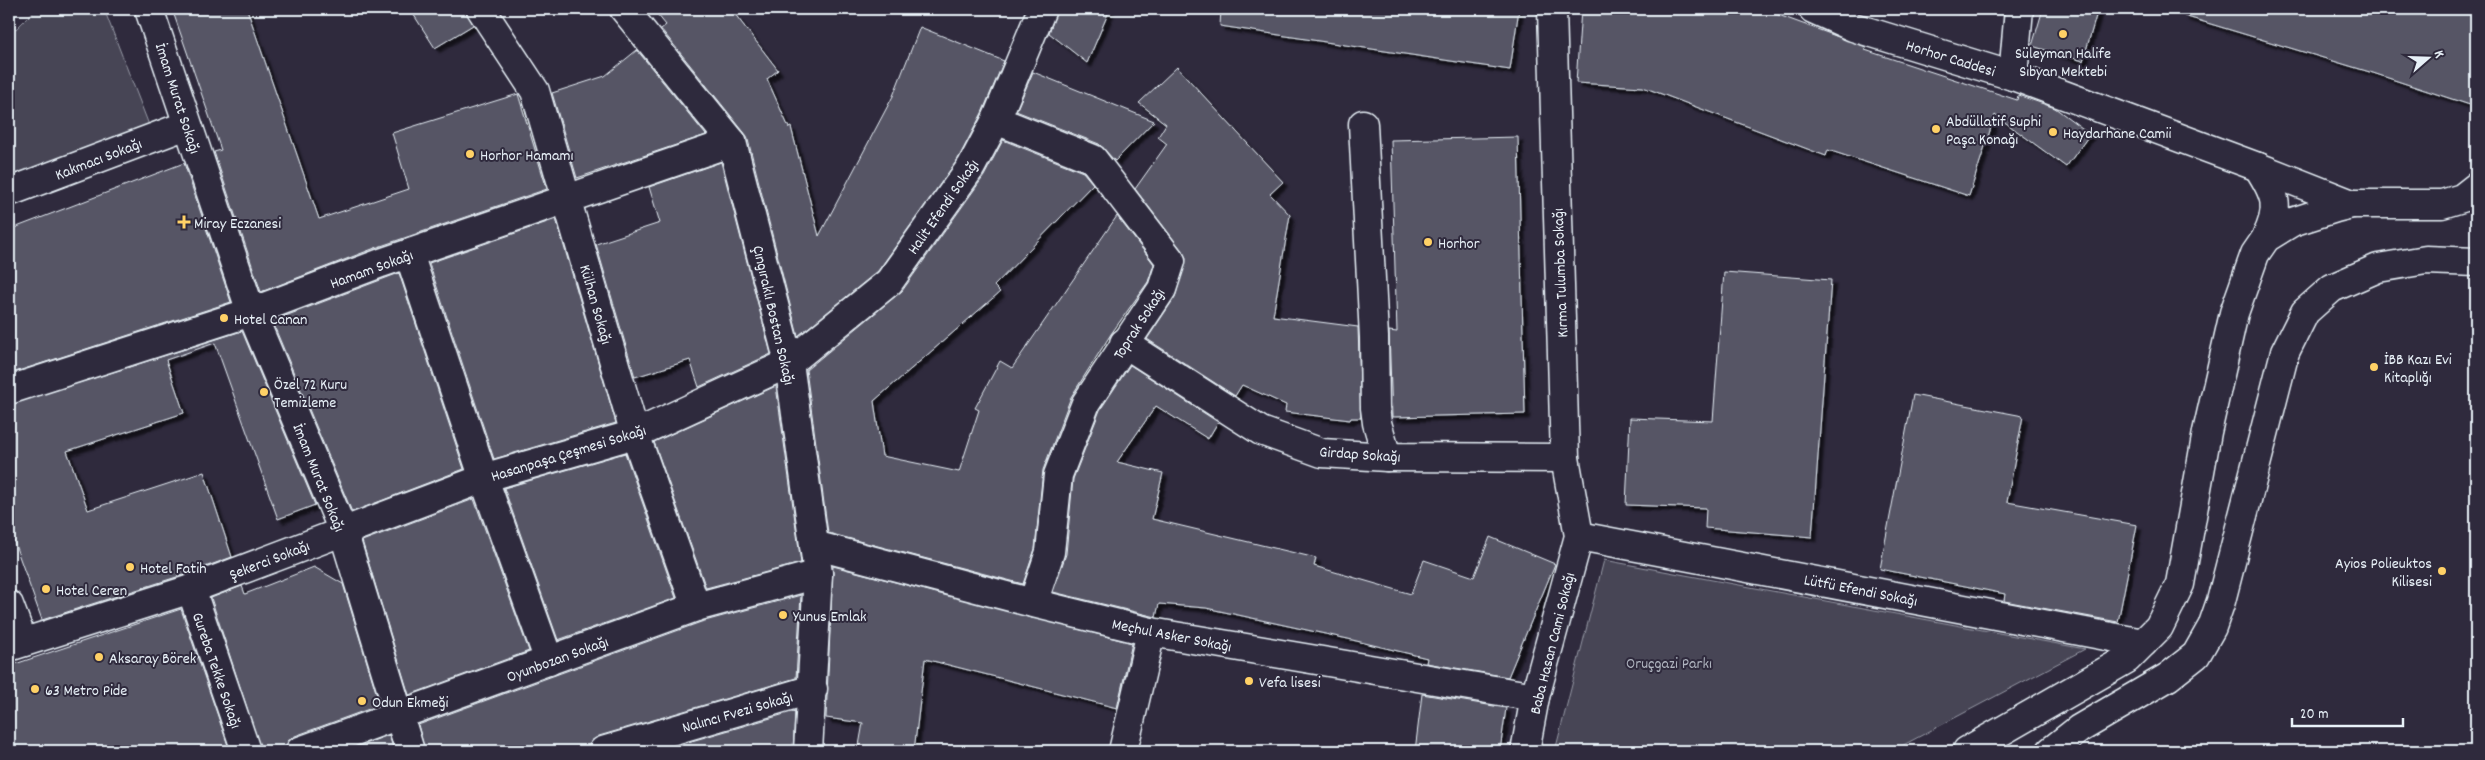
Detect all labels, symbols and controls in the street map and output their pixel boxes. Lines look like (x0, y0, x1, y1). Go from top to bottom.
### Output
marker: Süleyman Halife Sıbyan Mektebi (2057, 28, 2069, 40)
north arrow (2402, 32, 2452, 82)
street label: Horhor Caddesi (1903, 35, 1998, 84)
street label: İmam Murat Sokağı (148, 40, 205, 157)
place label: Süleyman Halife Sıbyan Mektebi (2015, 43, 2111, 84)
text: K (2428, 48, 2449, 61)
place label: Abdüllatif Suphi Paşa Konağı (1946, 111, 2041, 152)
marker: Abdüllatif Suphi Paşa Konağı (1930, 123, 1942, 135)
place label: Haydarhane Camii (2063, 123, 2171, 146)
marker: Haydarhane Camii (2047, 126, 2059, 138)
street label: Kakmacı Sokağı (52, 133, 146, 187)
place label: Horhor Hamamı (480, 145, 573, 168)
marker: Horhor Hamamı (464, 148, 476, 160)
street label: Halit Efendi Sokağı (903, 155, 986, 260)
street label: Kırma Tulumba Sokağı (1548, 208, 1575, 338)
place label: Miray Eczanesi (194, 213, 281, 236)
marker: Miray Eczanesi (178, 216, 190, 228)
place label: Horhor (1438, 233, 1480, 256)
marker: Horhor (1422, 236, 1434, 248)
street label: Çıngıraklı Bostan Sokağı (745, 244, 800, 387)
street label: Hamam Sokağı (327, 245, 417, 296)
street label: Külhan Sokağı (572, 262, 617, 347)
street label: Toprak Sokağı (1108, 284, 1172, 365)
place label: Hotel Canan (234, 309, 307, 332)
marker: Hotel Canan (218, 312, 230, 324)
place label: İBB Kazı Evi Kitaplığı (2384, 349, 2452, 390)
marker: İBB Kazı Evi Kitaplığı (2368, 361, 2380, 373)
place label: Özel 72 Kuru Temizleme (274, 374, 347, 415)
marker: Özel 72 Kuru Temizleme (258, 386, 270, 398)
street label: İmam Murat Sokağı (285, 420, 350, 536)
street label: Hasanpaşa Çeşmesi Sokağı (488, 420, 649, 489)
street label: Girdap Sokağı (1319, 441, 1401, 470)
street label: Şekerci Sokağı (226, 535, 313, 587)
place label: Ayios Polieuktos Kilisesi (2335, 553, 2432, 594)
place label: Hotel Fatih (140, 558, 207, 581)
marker: Hotel Fatih (124, 561, 136, 573)
marker: Ayios Polieuktos Kilisesi (2436, 565, 2448, 577)
street label: Lütfü Efendi Sokağı (1802, 569, 1919, 614)
street label: Baba Hasan Cami Sokağı (1525, 570, 1582, 717)
place label: Hotel Ceren (56, 580, 127, 603)
marker: Hotel Ceren (40, 583, 52, 595)
place label: Yunus Emlak (793, 606, 867, 629)
marker: Yunus Emlak (777, 609, 789, 621)
street label: Gureba Tekke Sokağı (185, 610, 246, 732)
street label: Meçhul Asker Sokağı (1110, 614, 1233, 659)
street label: Oyunbozan Sokağı (504, 631, 612, 689)
place label: Aksaray Börek (109, 648, 196, 671)
marker: Aksaray Börek (93, 651, 105, 663)
park label: Oruçgazi Parkı (1626, 653, 1712, 676)
place label: Vefa lisesi (1259, 672, 1321, 695)
marker: Vefa lisesi (1243, 675, 1255, 687)
place label: 63 Metro Pide (45, 680, 127, 703)
marker: 63 Metro Pide (29, 683, 41, 695)
street label: Nalıncı Fvezi Sokağı (680, 687, 796, 740)
place label: Odun Ekmeği (372, 692, 449, 715)
marker: Odun Ekmeği (356, 695, 368, 707)
scale bar (2292, 695, 2404, 727)
text: 20 m (2300, 704, 2328, 726)

